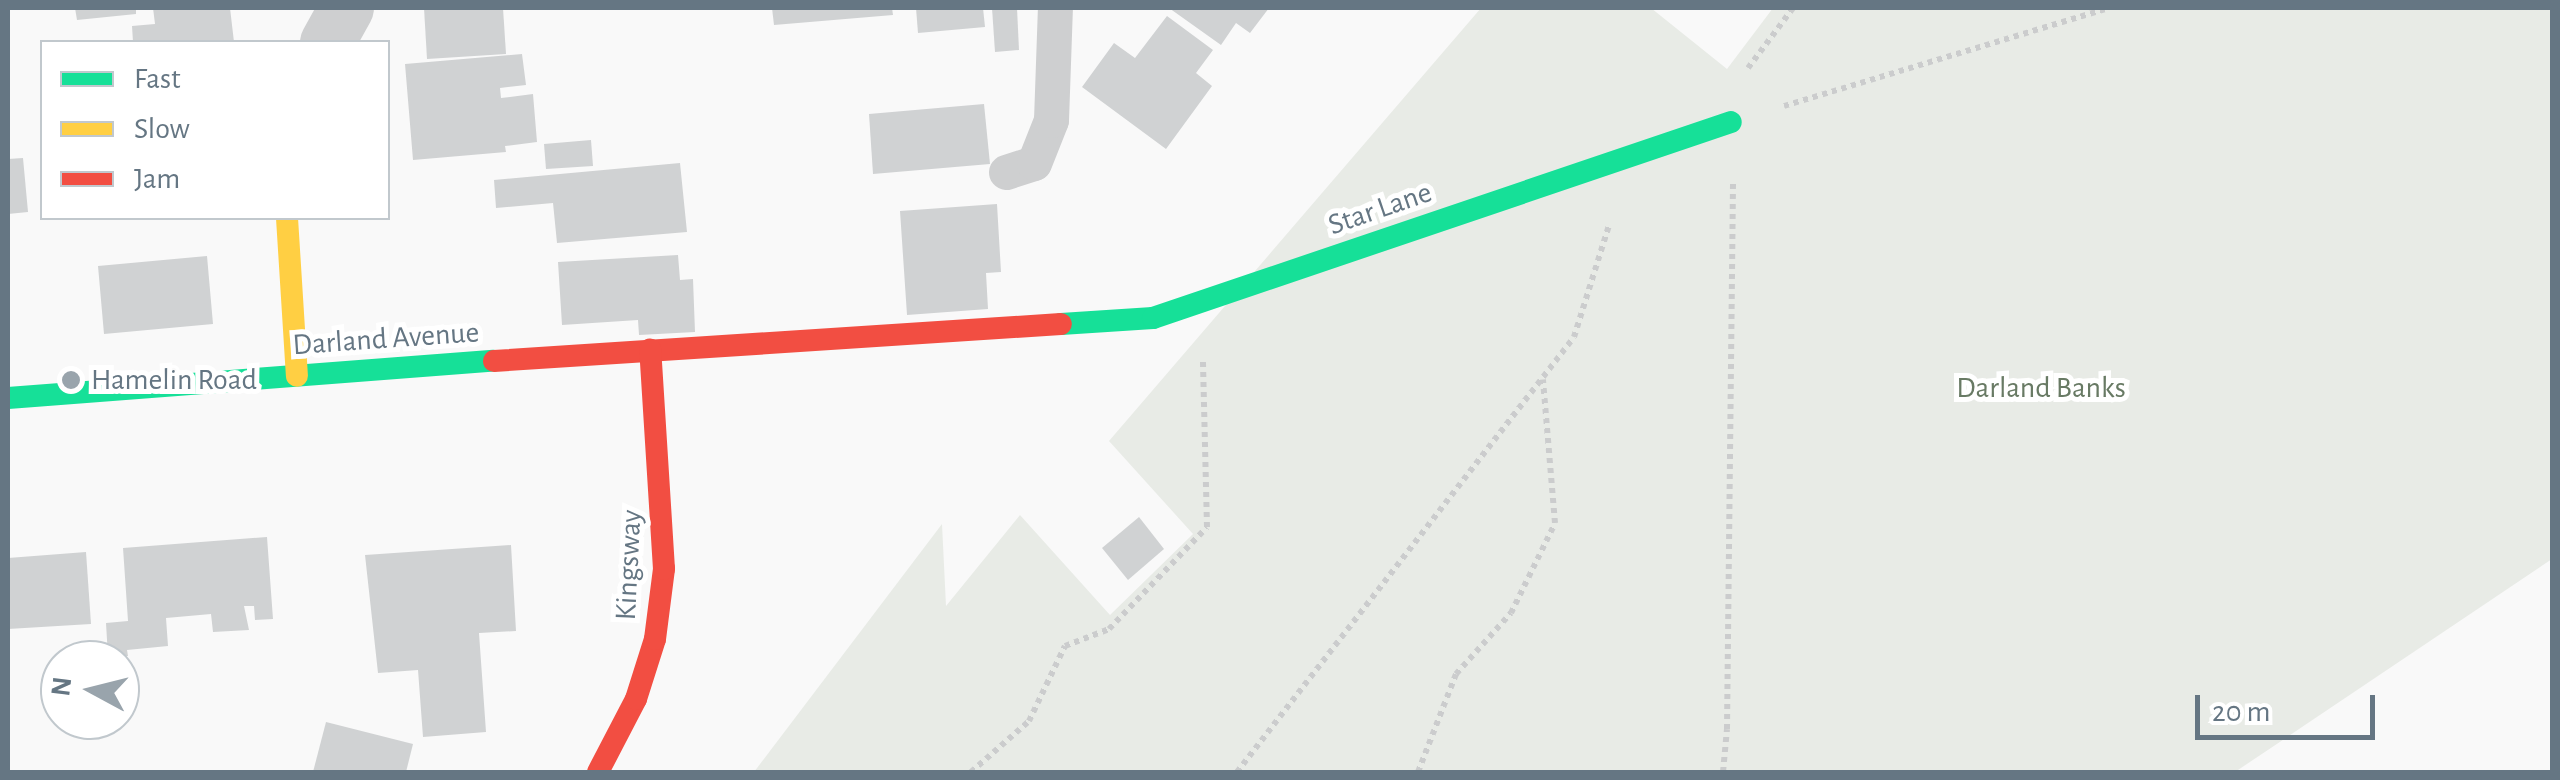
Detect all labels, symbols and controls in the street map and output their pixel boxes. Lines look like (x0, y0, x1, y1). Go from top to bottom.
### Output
legend (40, 40, 390, 220)
text: Fast (134, 64, 181, 94)
text: Slow (134, 114, 190, 144)
text: Jam (134, 164, 180, 194)
street label: Star Lane (1323, 175, 1437, 243)
street label: Darland Avenue (291, 315, 481, 363)
place label: Hamelin Road (91, 362, 257, 398)
marker: Hamelin Road (60, 369, 82, 391)
park label: Darland Banks (1956, 370, 2126, 406)
street label: Kingsway (608, 509, 650, 621)
north arrow (40, 640, 140, 740)
text: N (47, 675, 77, 698)
scale bar (2200, 675, 2380, 737)
text: 20 m (2212, 697, 2270, 727)

